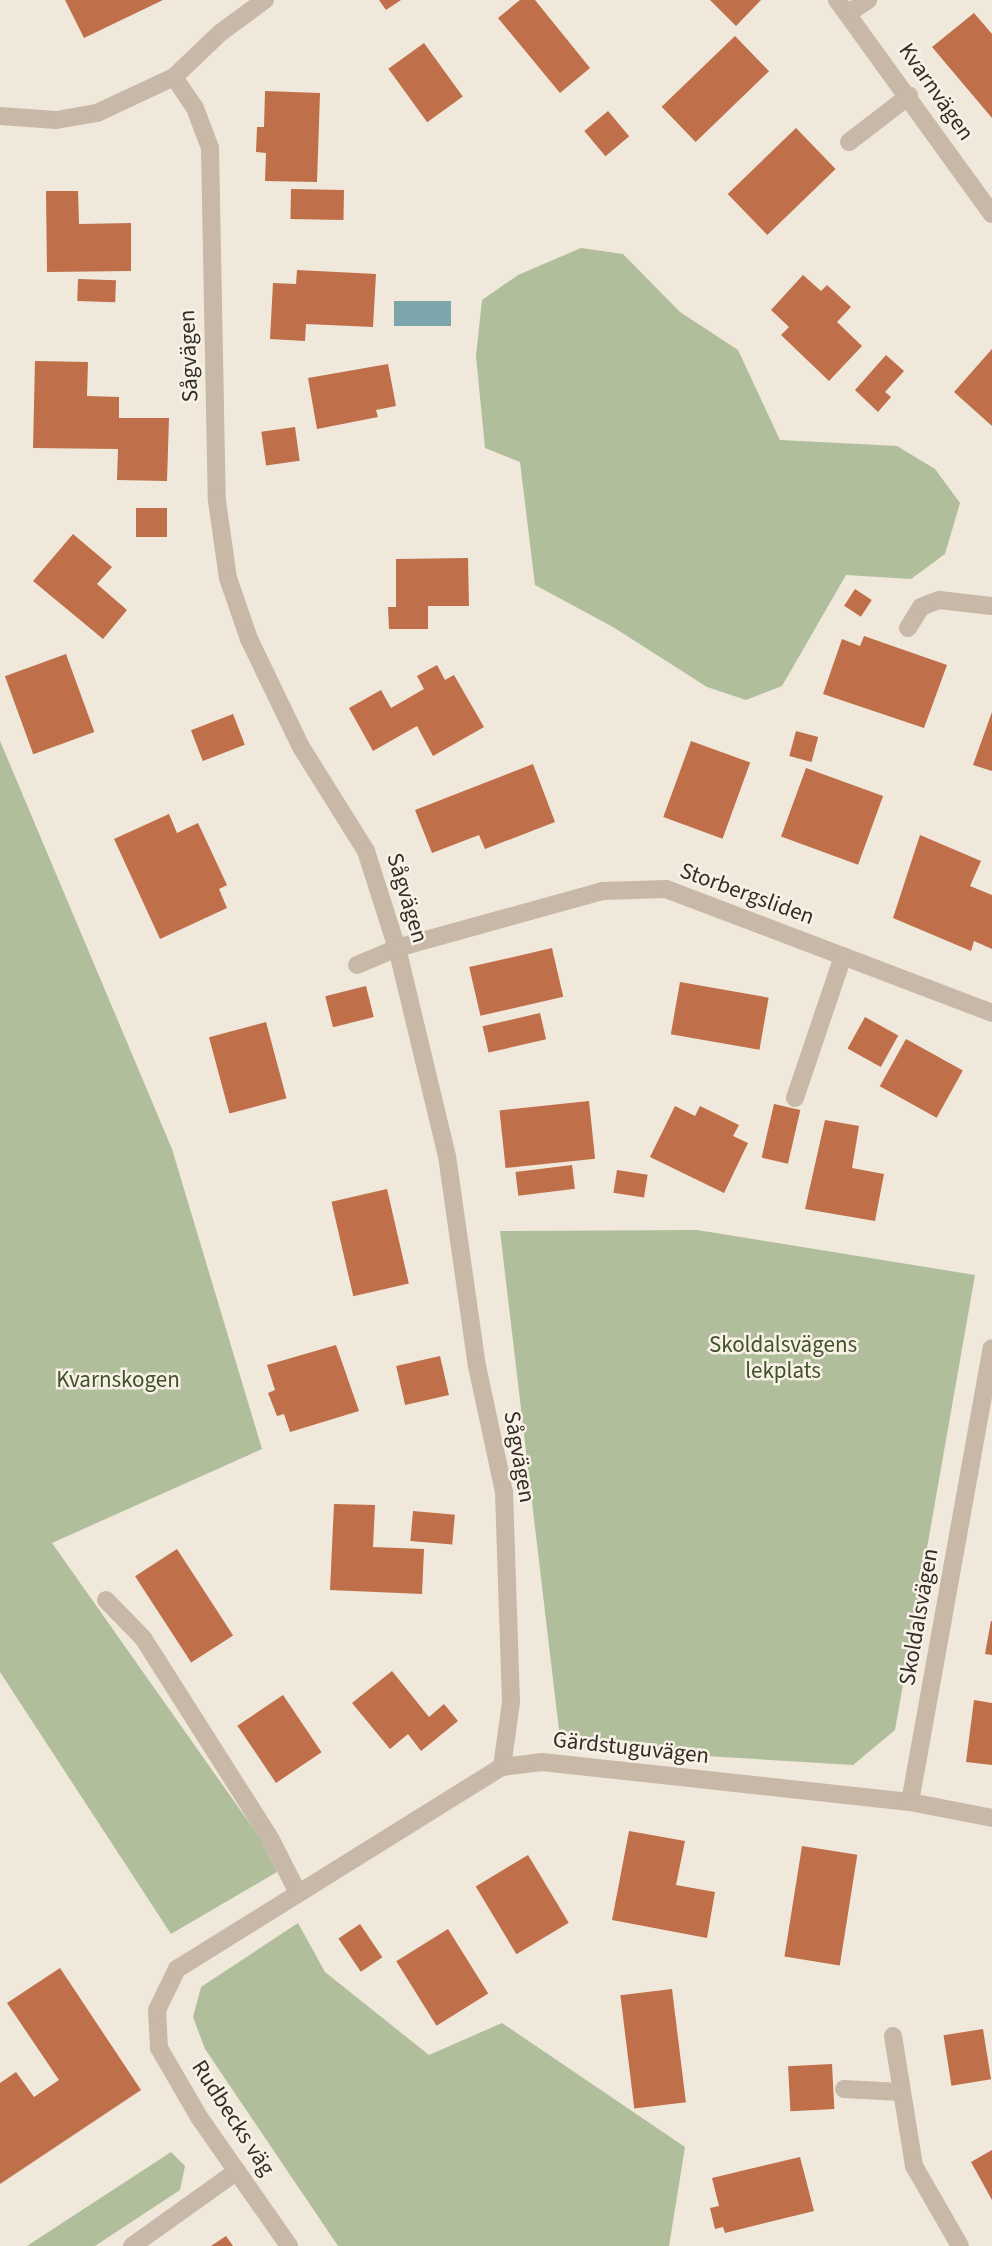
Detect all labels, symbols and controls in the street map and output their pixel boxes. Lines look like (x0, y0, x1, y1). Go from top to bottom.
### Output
street label: Kvarnvägen (892, 38, 980, 146)
street label: Sågvägen (174, 309, 204, 403)
street label: Sågvägen (380, 850, 434, 946)
street label: Storbergsliden (676, 857, 818, 931)
park label: Skoldalsvägens lekplats (709, 1331, 857, 1385)
park label: Kvarnskogen (56, 1366, 180, 1394)
street label: Sågvägen (497, 1409, 541, 1505)
street label: Skoldalsvägen (893, 1546, 945, 1688)
street label: Gärdstuguvägen (551, 1726, 711, 1770)
street label: Rudbecks väg (185, 2055, 281, 2181)

